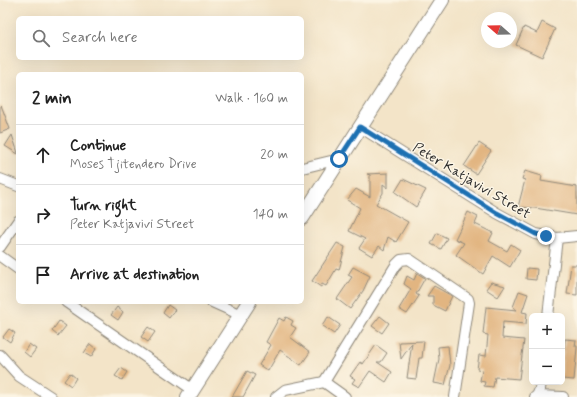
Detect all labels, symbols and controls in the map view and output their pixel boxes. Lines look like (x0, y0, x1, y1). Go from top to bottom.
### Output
north arrow (481, 12, 517, 48)
search box (16, 16, 304, 60)
icon: search (30, 27, 52, 49)
text: Search here (62, 28, 138, 48)
text: 2 min (32, 87, 72, 109)
text: Walk · 160 m (215, 90, 288, 107)
text: Continue (70, 136, 126, 156)
street label: Peter Katjavivi Street (409, 139, 534, 223)
icon: ahead (32, 144, 54, 166)
text: 20 m (260, 146, 288, 163)
route start (330, 150, 348, 168)
text: Moses Tjitendero Drive (70, 156, 197, 173)
text: Turn right (70, 196, 137, 216)
icon: right (32, 204, 54, 226)
text: 140 m (253, 206, 288, 223)
text: Peter Katjavivi Street (70, 216, 194, 233)
route end (537, 227, 555, 245)
icon: arrive (32, 264, 54, 286)
text: Arrive at destination (70, 265, 199, 285)
map controls (529, 313, 565, 385)
button: + (529, 313, 565, 349)
button: − (529, 349, 565, 385)

